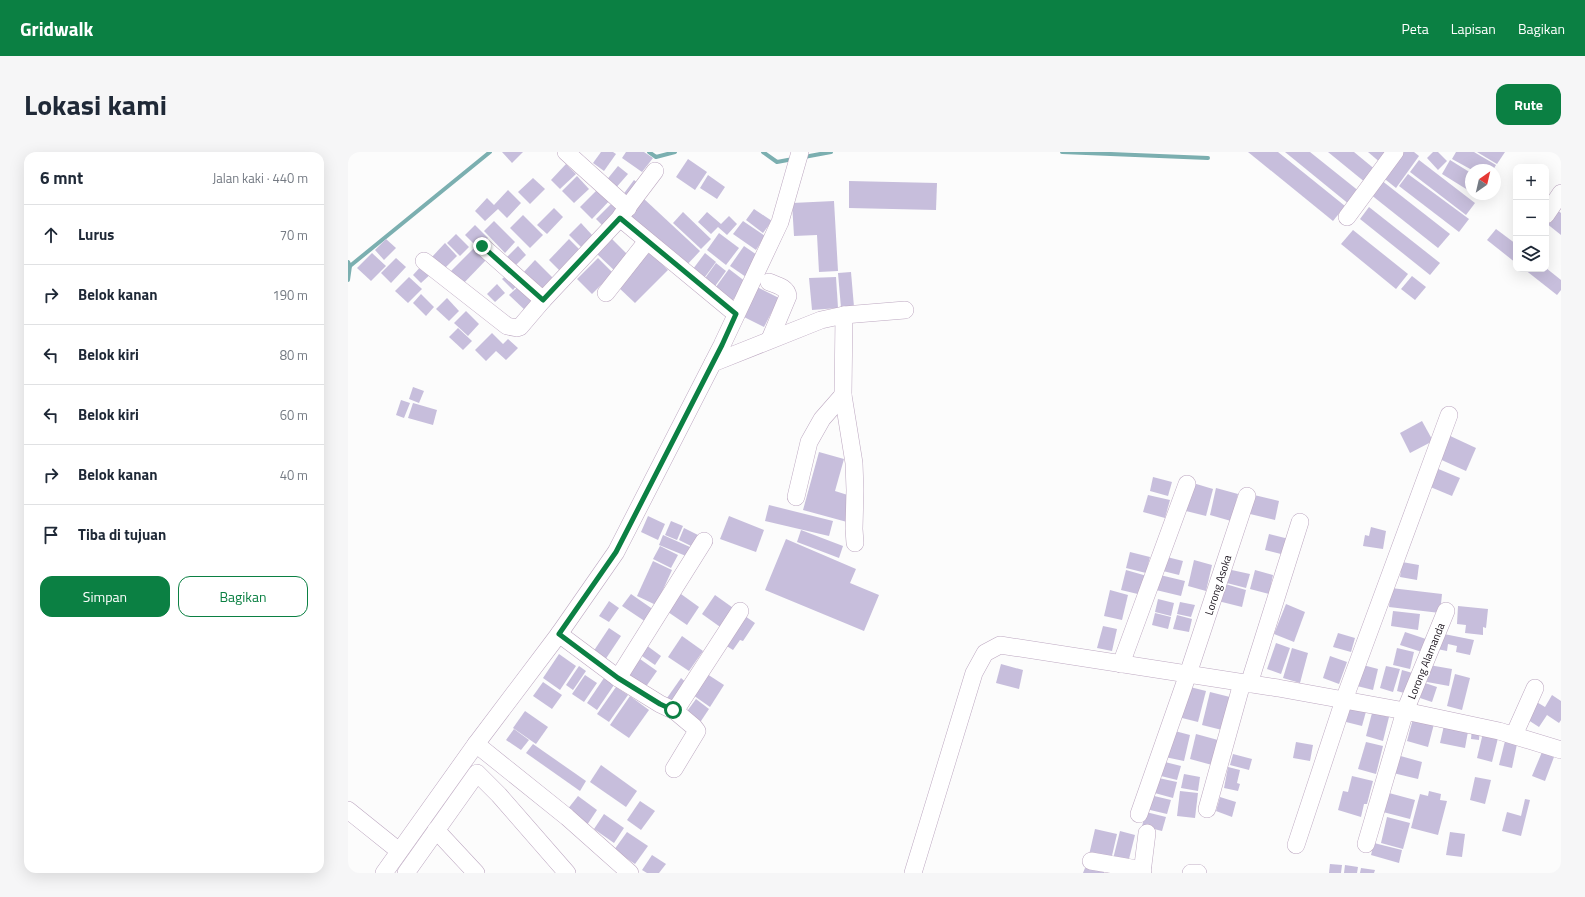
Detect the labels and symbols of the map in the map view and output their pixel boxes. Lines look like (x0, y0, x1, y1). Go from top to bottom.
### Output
north arrow (1465, 164, 1501, 200)
route end (473, 237, 491, 255)
street label: Lorong Asoka (1201, 552, 1235, 617)
street label: Lorong Alamanda (1403, 620, 1449, 702)
route start (664, 701, 682, 719)

